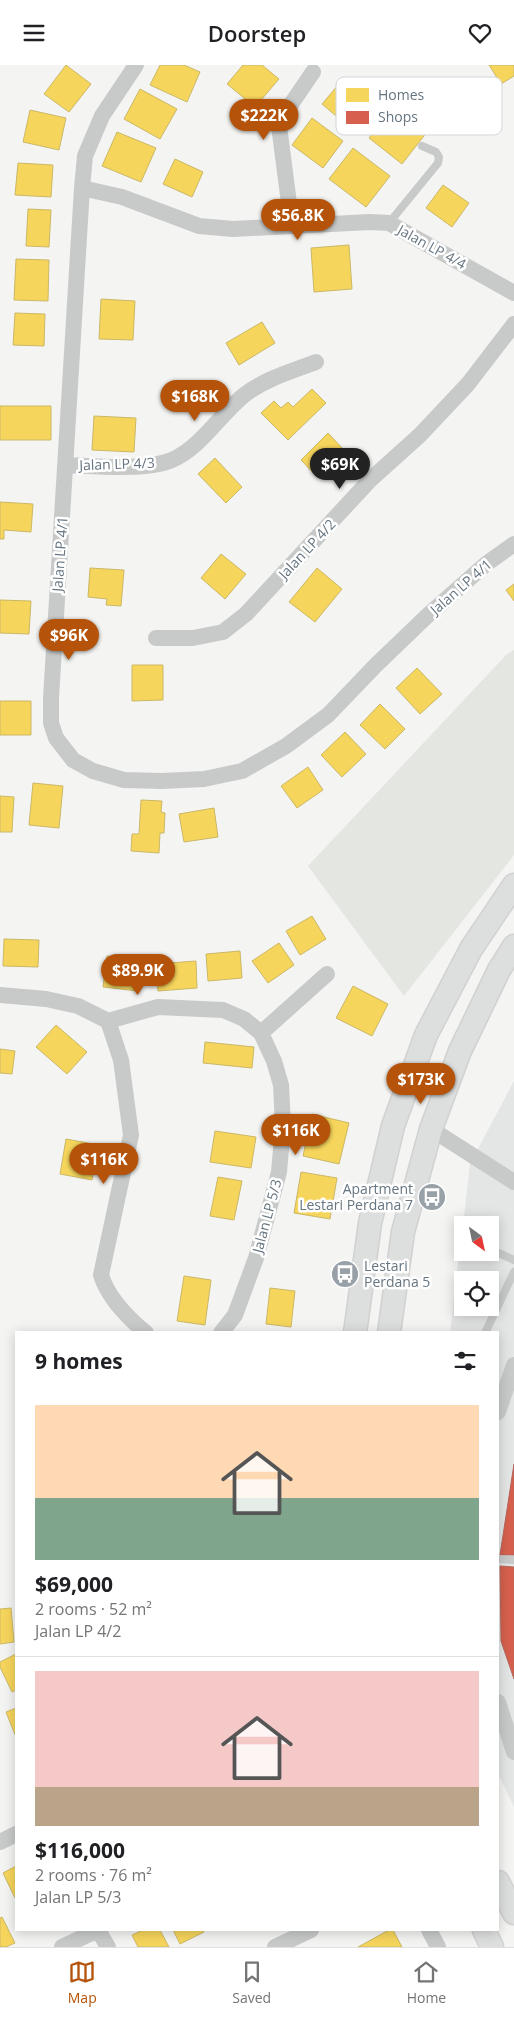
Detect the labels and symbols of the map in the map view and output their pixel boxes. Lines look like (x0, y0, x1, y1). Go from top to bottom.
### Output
legend (336, 77, 502, 135)
text: Homes (378, 85, 425, 104)
pin: $222K (229, 99, 299, 141)
text: Shops (378, 107, 418, 126)
pin: $56.8K (257, 199, 339, 241)
street label: Jalan LP 4/4 (393, 219, 470, 273)
pin: $168K (160, 379, 230, 422)
pin: $69K (310, 447, 370, 490)
street label: Jalan LP 4/3 (77, 453, 155, 474)
street label: Jalan LP 4/2 (273, 515, 339, 584)
street label: Jalan LP 4/1 (47, 516, 72, 594)
street label: Jalan LP 4/1 (424, 555, 495, 620)
pin: $96K (39, 619, 99, 661)
pin: $89.9K (97, 953, 179, 996)
pin: $173K (386, 1063, 456, 1105)
pin: $116K (261, 1113, 331, 1156)
pin: $116K (69, 1143, 139, 1185)
street label: Jalan LP 5/3 (247, 1177, 285, 1257)
place label: Apartment Lestari Perdana 7 (299, 1179, 413, 1214)
bus stop icon: Apartment Lestari Perdana 7 (417, 1182, 447, 1212)
north arrow (454, 1216, 499, 1261)
place label: Lestari Perdana 5 (364, 1256, 430, 1291)
bus stop icon: Lestari Perdana 5 (330, 1259, 360, 1289)

